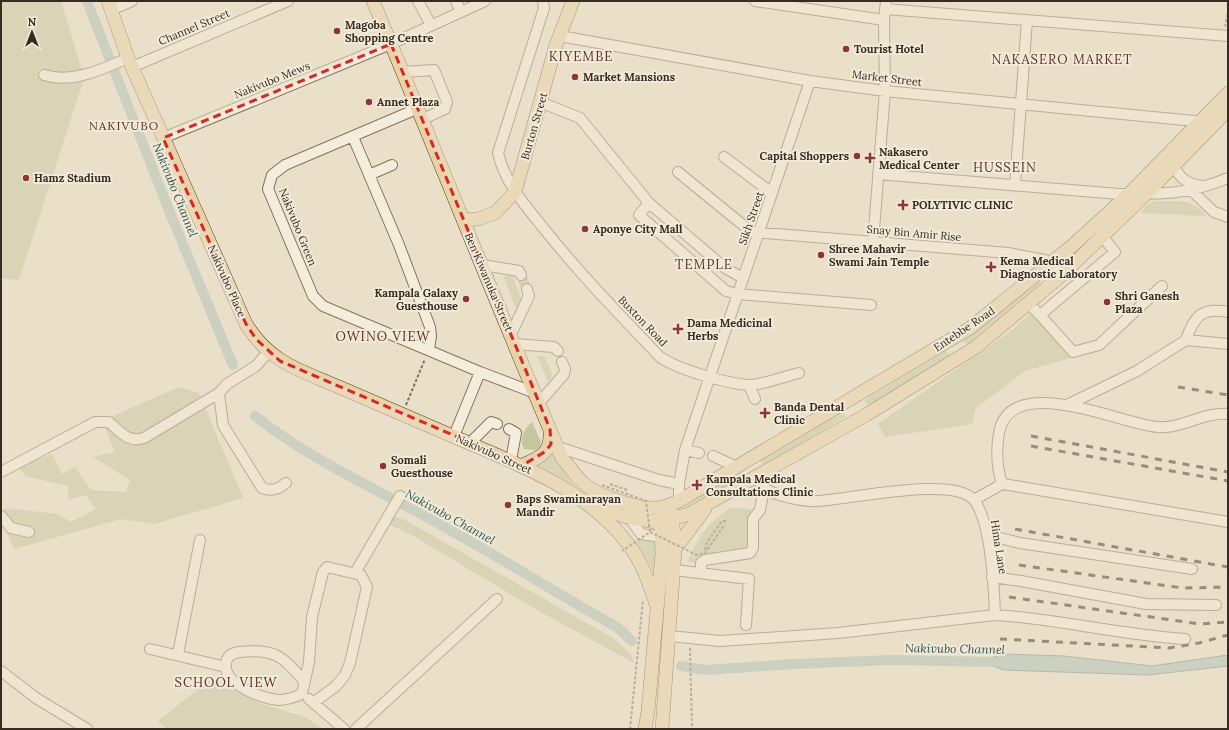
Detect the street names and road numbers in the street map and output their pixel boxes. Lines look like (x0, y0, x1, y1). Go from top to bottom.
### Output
street label: Channel Street (156, 5, 233, 48)
street label: Nakivubo Mews (232, 58, 312, 102)
street label: Market Street (851, 67, 924, 89)
street label: Burton Street (518, 90, 551, 161)
street label: Nakivubo Green (276, 186, 320, 268)
street label: Sikh Street (735, 189, 767, 247)
street label: Snay Bin Amir Rise (866, 222, 962, 244)
street label: Ben Kiwanuka Street (462, 230, 516, 334)
street label: Nakivubo Place (205, 243, 249, 319)
street label: Buxton Road (615, 293, 671, 350)
street label: Entebbe Road (931, 303, 998, 355)
street label: Nakivubo Street (454, 431, 535, 477)
street label: Hima Lane (988, 519, 1010, 575)

